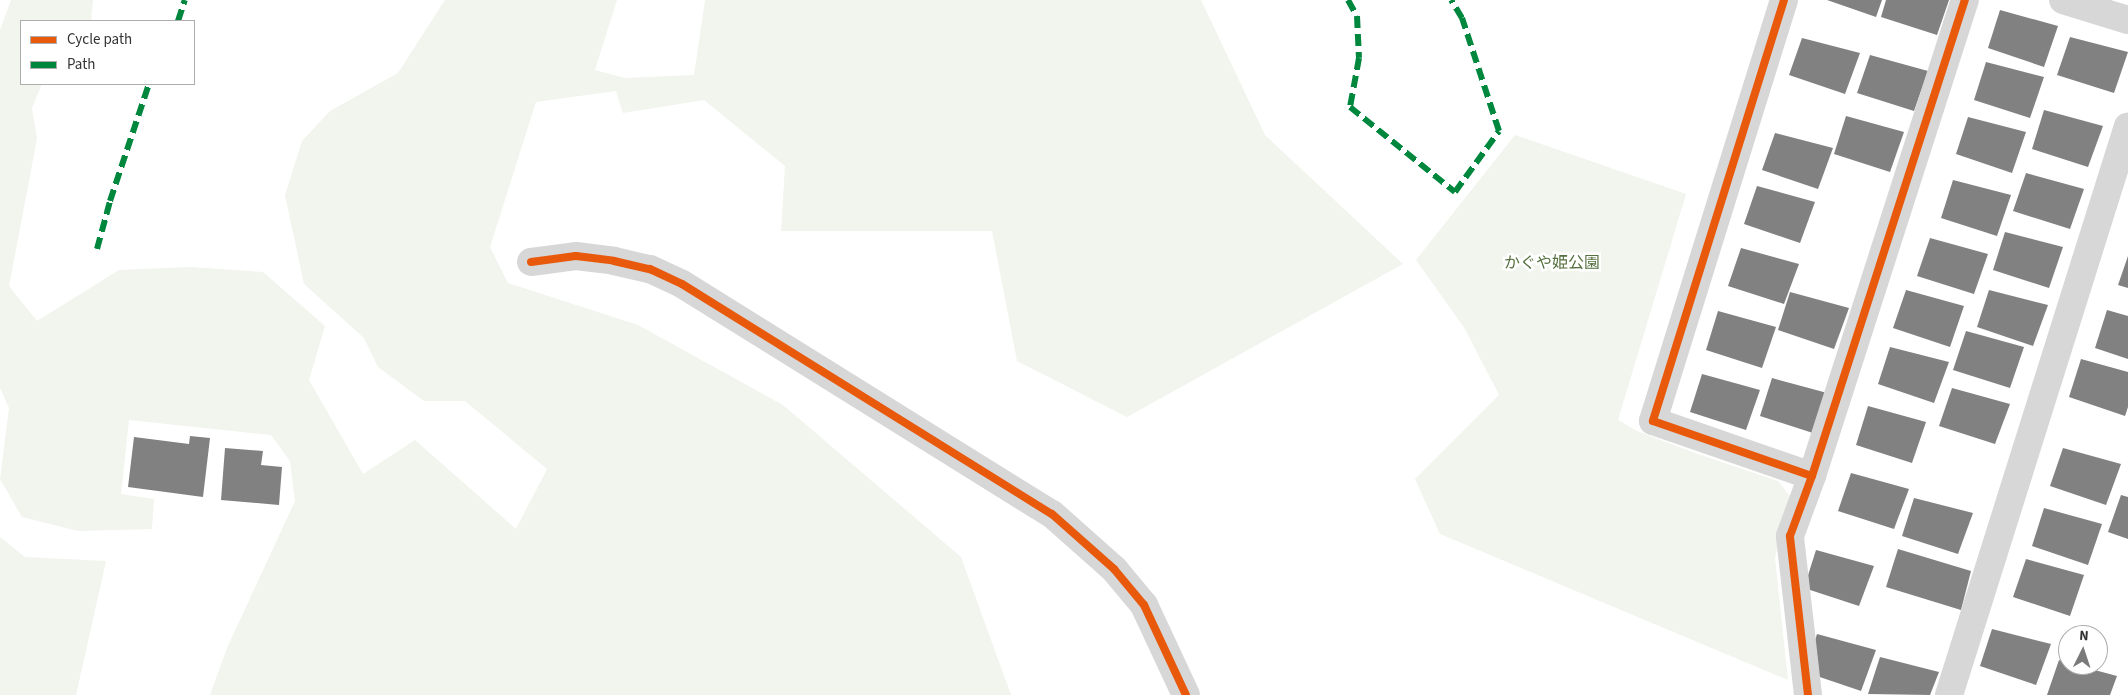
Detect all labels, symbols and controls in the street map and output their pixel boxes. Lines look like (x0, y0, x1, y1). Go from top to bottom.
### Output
legend (20, 20, 195, 85)
text: Cycle path (67, 29, 132, 50)
text: Path (67, 54, 95, 75)
park label: かぐや姫公園 (1504, 253, 1600, 273)
north arrow (2058, 625, 2108, 675)
text: N (2079, 626, 2089, 646)

